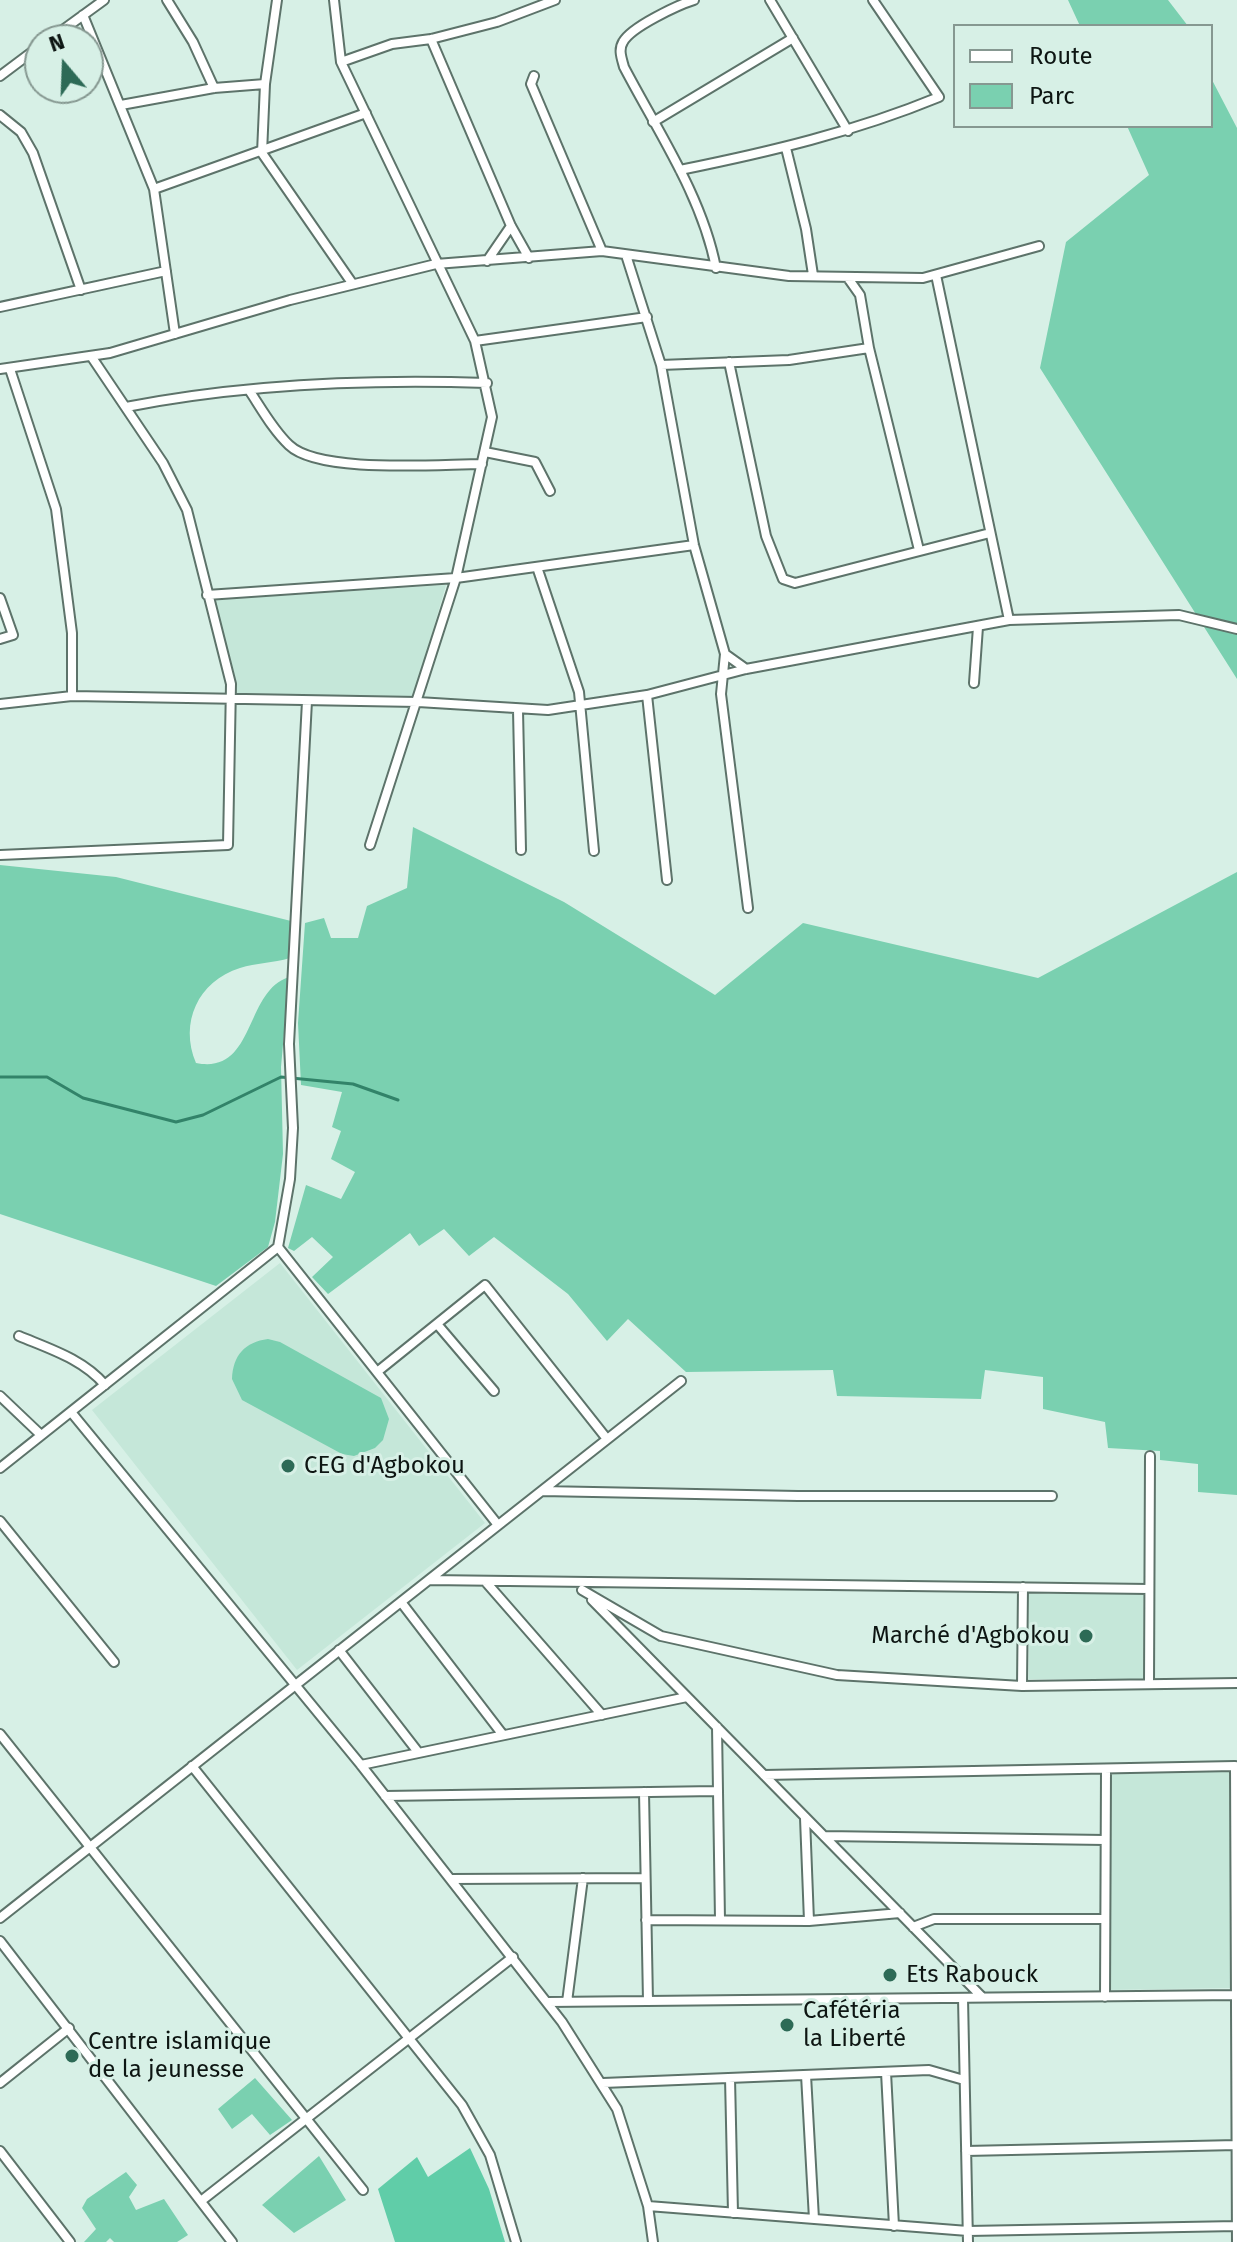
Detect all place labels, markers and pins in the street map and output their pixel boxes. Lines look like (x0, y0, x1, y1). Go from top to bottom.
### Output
place label: CEG d'Agbokou (304, 1452, 465, 1480)
marker: CEG d'Agbokou (279, 1457, 297, 1475)
place label: Marché d'Agbokou (871, 1622, 1070, 1650)
marker: Marché d'Agbokou (1077, 1627, 1095, 1645)
place label: Ets Rabouck (906, 1961, 1038, 1989)
marker: Ets Rabouck (881, 1966, 899, 1984)
place label: Cafétéria la Liberté (803, 1997, 906, 2053)
marker: Cafétéria la Liberté (778, 2016, 796, 2034)
place label: Centre islamique de la jeunesse (88, 2028, 271, 2084)
marker: Centre islamique de la jeunesse (63, 2047, 81, 2065)

